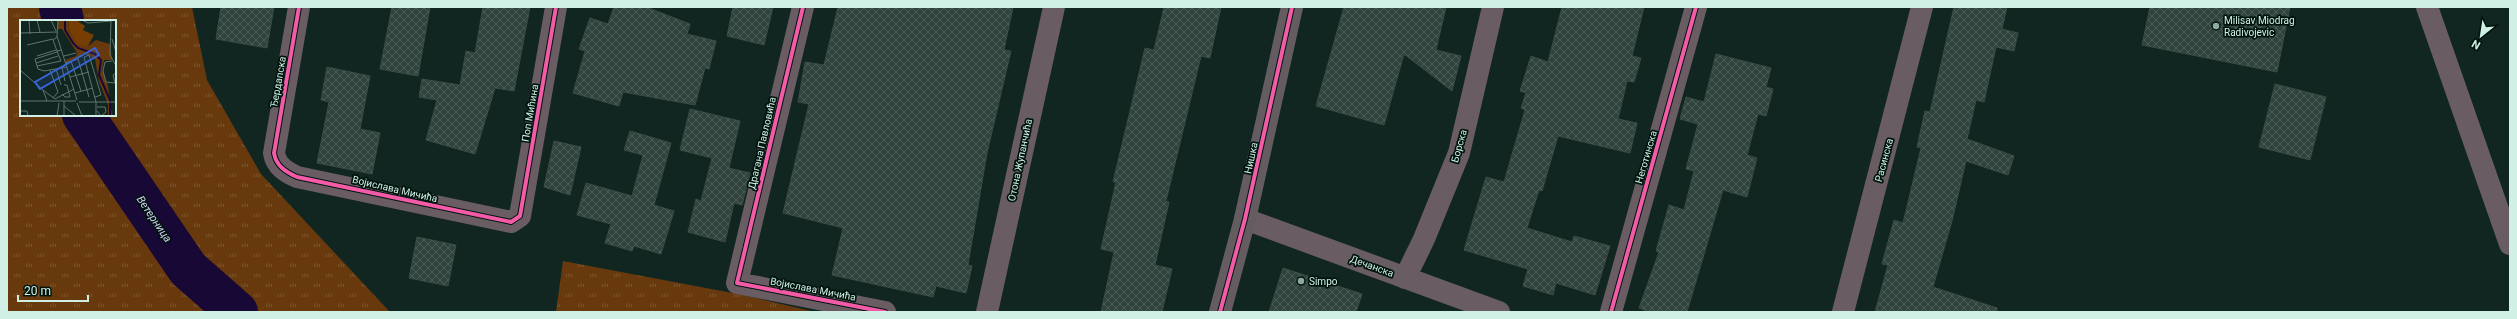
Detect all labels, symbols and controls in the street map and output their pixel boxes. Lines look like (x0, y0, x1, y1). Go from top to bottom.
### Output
place label: Milisav Miodrag Radivojevic (2224, 15, 2295, 38)
north arrow (2461, 16, 2501, 56)
inset map (20, 20, 116, 116)
marker: Milisav Miodrag Radivojevic (2211, 21, 2221, 31)
text: N (2469, 37, 2483, 52)
street label: Ђердапска (268, 56, 288, 108)
street label: Поп Мићина (520, 83, 540, 143)
street label: Драгана Павловића (746, 96, 778, 190)
street label: Отона Жупанчића (1006, 118, 1034, 202)
street label: Борска (1449, 128, 1469, 164)
street label: Неготинска (1633, 129, 1659, 185)
street label: Расинска (1873, 137, 1895, 183)
street label: Нишка (1242, 141, 1260, 175)
street label: Војислава Мичића (351, 174, 439, 204)
water label: Ветерница (134, 193, 174, 245)
street label: Дечанска (1349, 253, 1395, 279)
street label: Војислава Мичића (769, 275, 857, 303)
marker: Simpo (1296, 276, 1306, 286)
place label: Simpo (1309, 276, 1338, 287)
scale bar (18, 277, 88, 303)
text: 20 m (24, 284, 51, 298)

